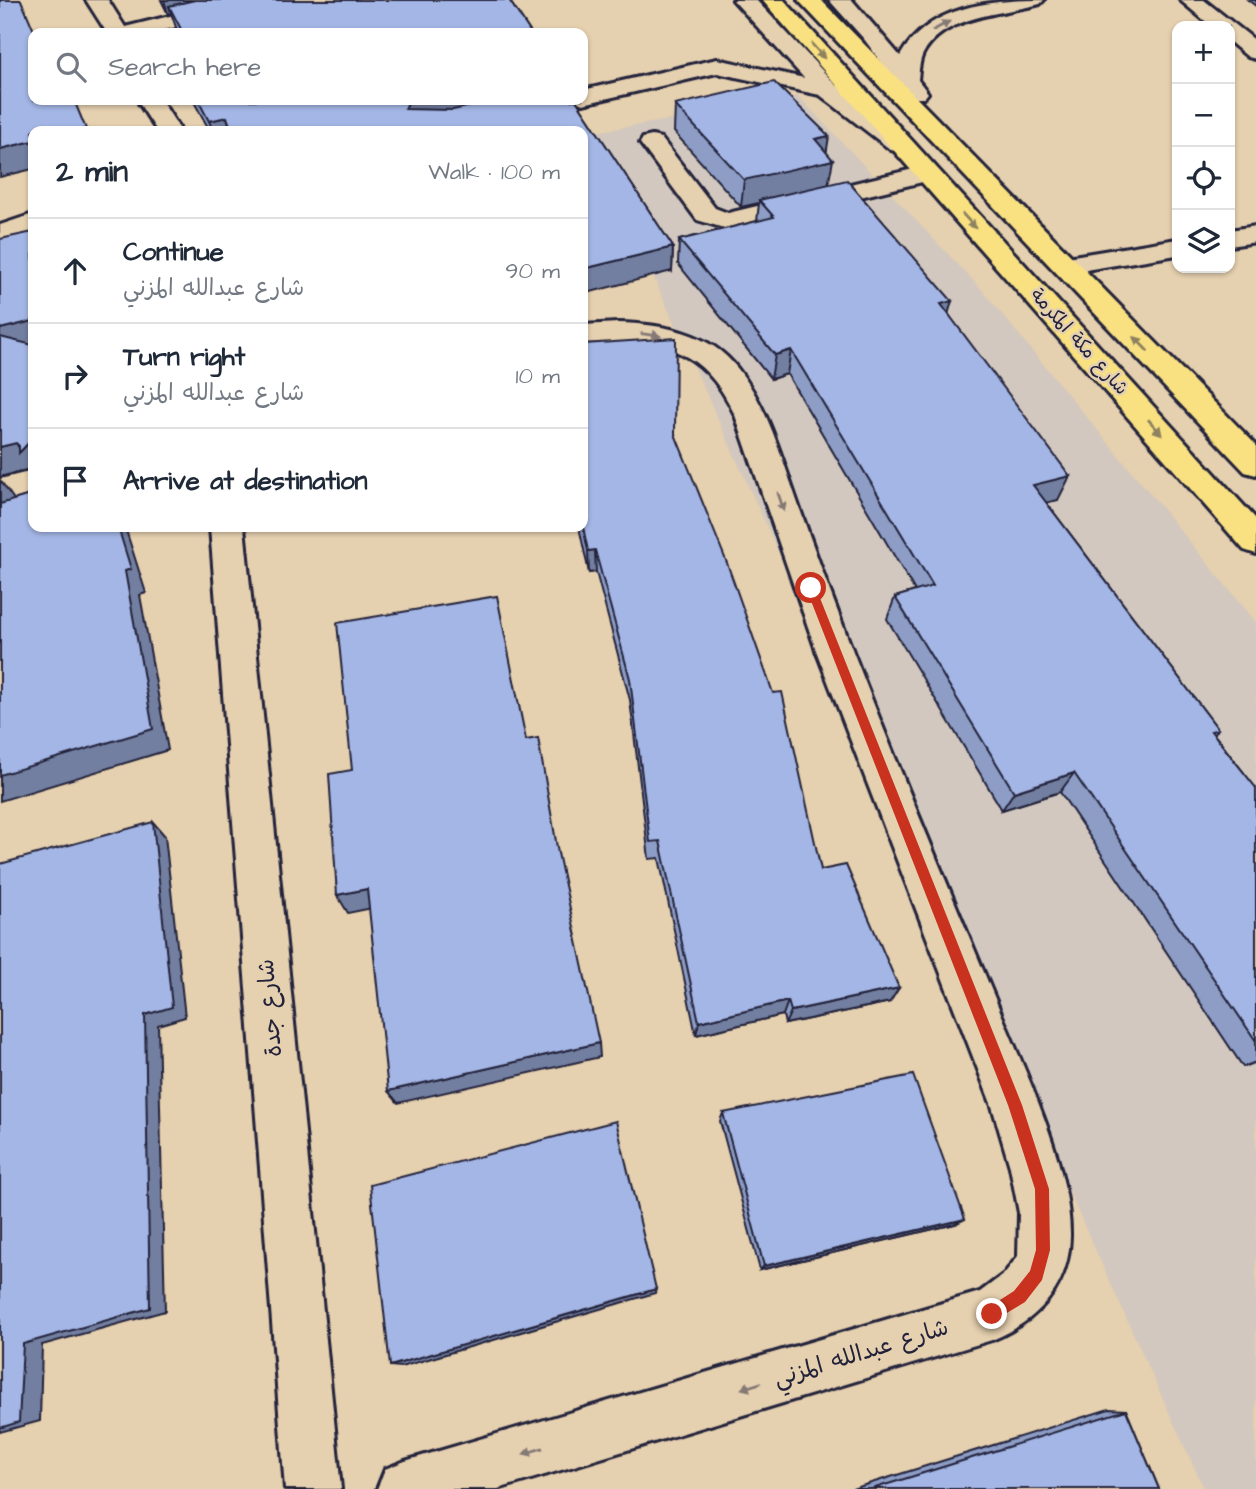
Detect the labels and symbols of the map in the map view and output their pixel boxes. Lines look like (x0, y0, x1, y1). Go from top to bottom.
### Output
one-way arrow (932, 20, 951, 32)
one-way arrow (810, 42, 826, 60)
one-way arrow (961, 212, 977, 229)
street label: شارع مكة المكرمة (1024, 283, 1134, 401)
one-way arrow (640, 329, 662, 340)
one-way arrow (1133, 335, 1150, 352)
one-way arrow (1146, 418, 1162, 435)
one-way arrow (776, 491, 787, 512)
route start (795, 572, 826, 603)
street label: شارع جدة (250, 958, 290, 1058)
route end (976, 1298, 1007, 1329)
street label: شارع عبدالله المزني (770, 1311, 954, 1399)
one-way arrow (740, 1382, 761, 1392)
one-way arrow (522, 1447, 543, 1457)

